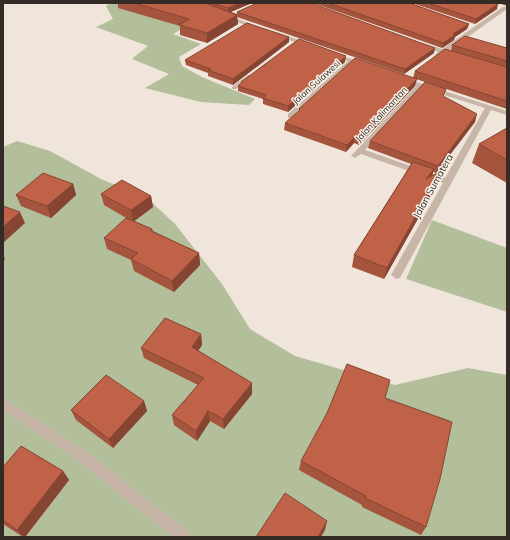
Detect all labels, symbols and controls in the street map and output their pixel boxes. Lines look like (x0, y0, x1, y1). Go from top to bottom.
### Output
street label: Jalan Sulawesi (290, 57, 342, 107)
street label: Jalan Kalimantan (353, 84, 409, 144)
street label: Jalan Sumatera (410, 152, 456, 220)

